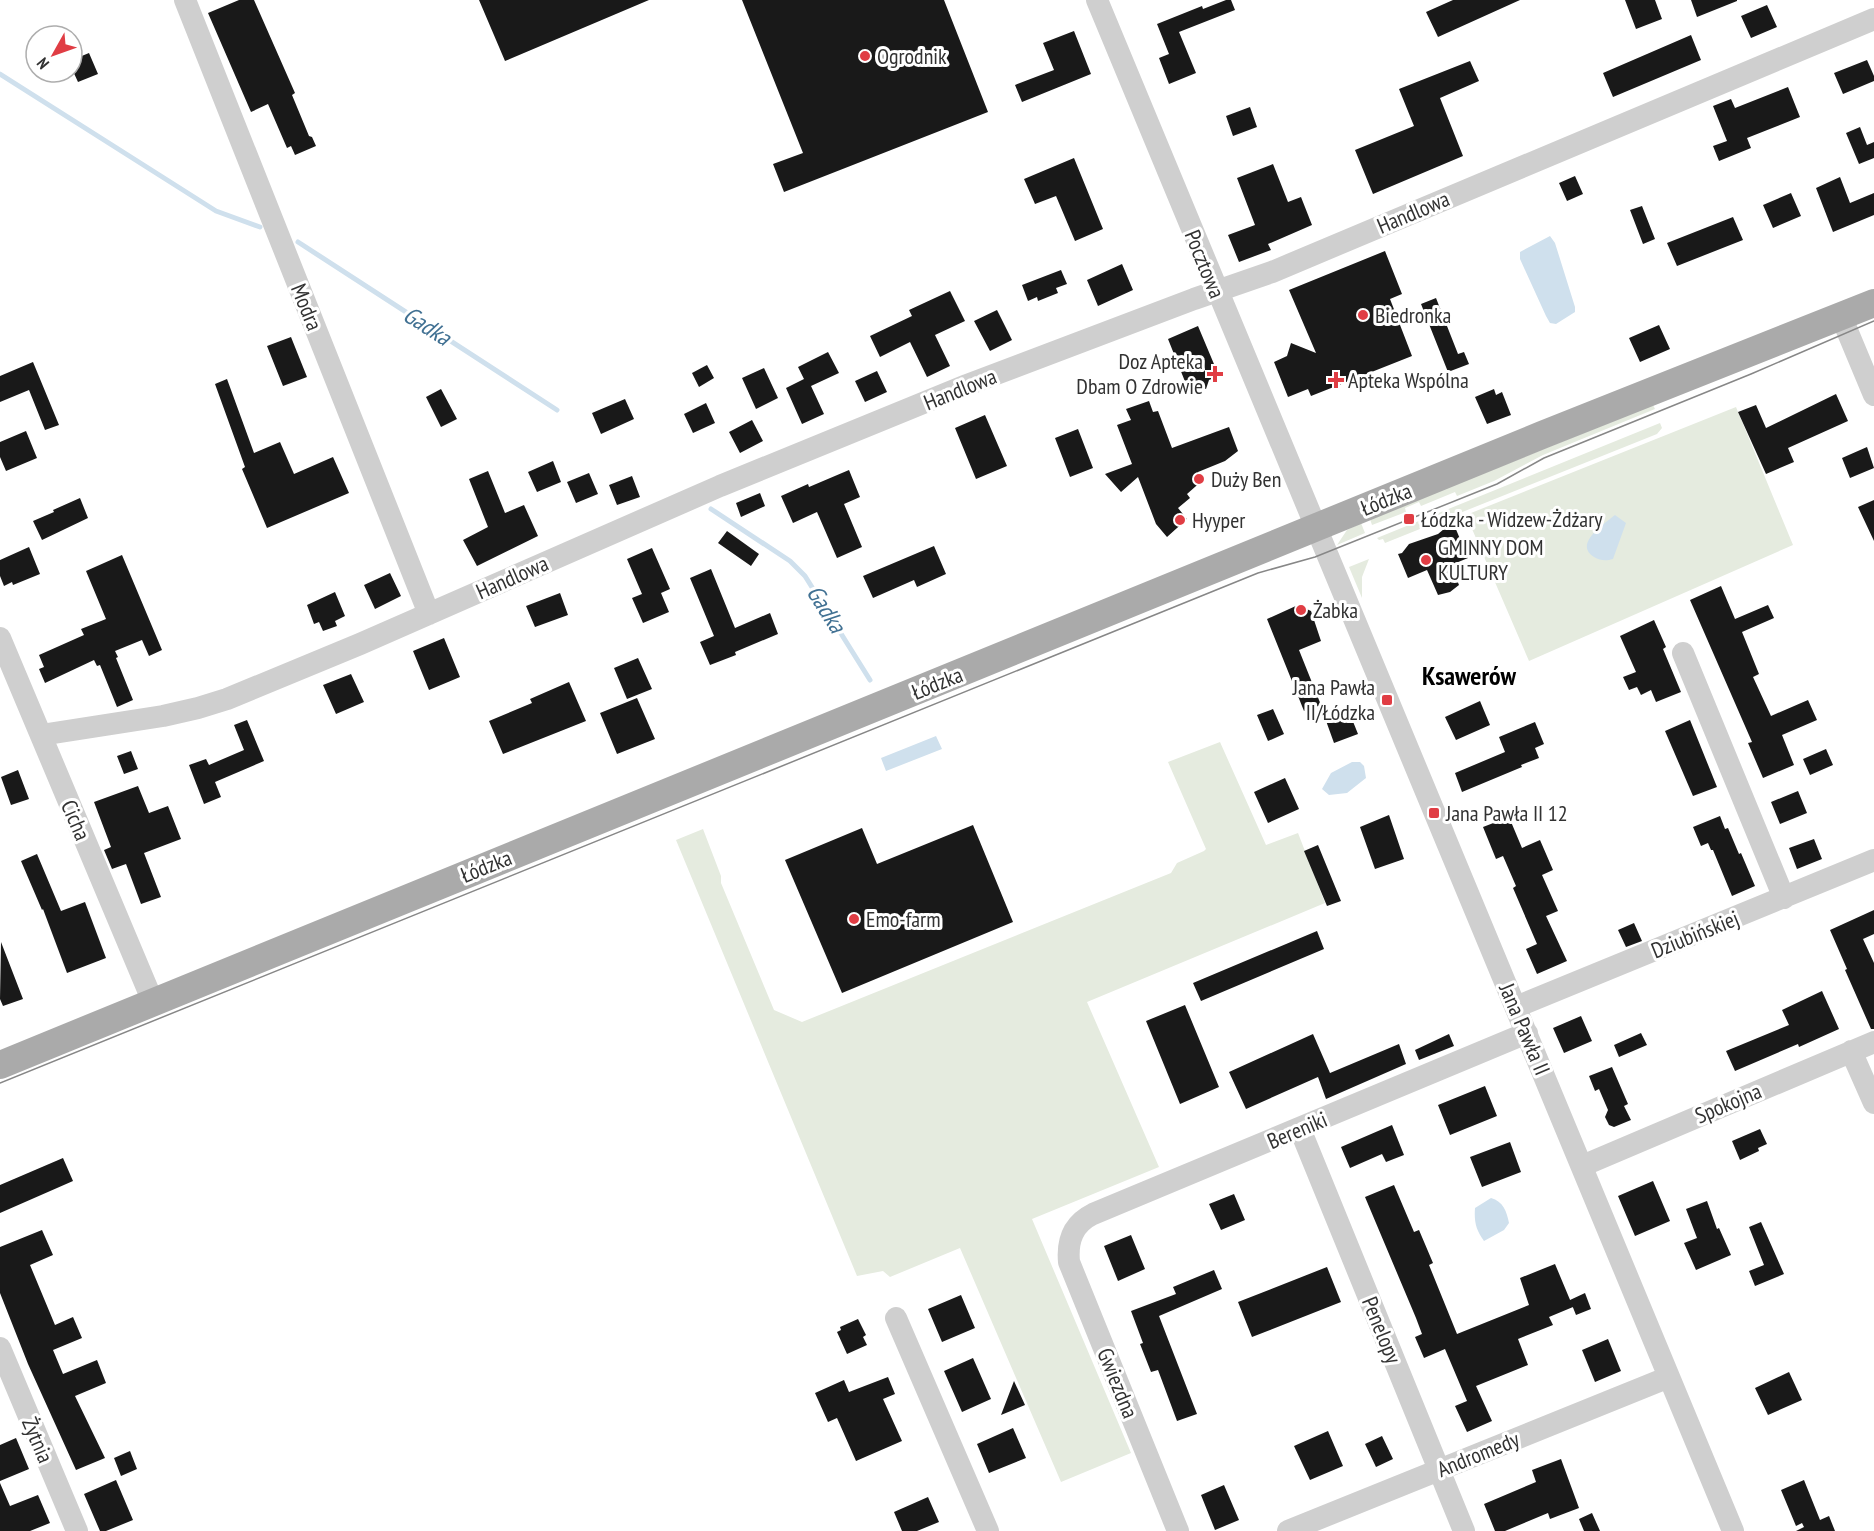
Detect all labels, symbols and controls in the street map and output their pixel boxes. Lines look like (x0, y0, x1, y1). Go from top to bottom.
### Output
north arrow (24, 24, 84, 84)
place label: Ogrodnik (877, 42, 947, 70)
marker: Ogrodnik (858, 49, 872, 63)
text: N (32, 54, 53, 73)
street label: Handlowa (1373, 184, 1453, 240)
street label: Pocztowa (1179, 226, 1231, 302)
street label: Modra (285, 280, 329, 334)
water label: Gadka (398, 299, 458, 353)
place label: Biedronka (1375, 301, 1451, 329)
marker: Biedronka (1356, 308, 1370, 322)
place label: Doz Apteka Dbam O Zdrowie (1076, 347, 1203, 400)
street label: Handlowa (920, 362, 1000, 416)
place label: Apteka Wspólna (1348, 366, 1469, 394)
marker: Doz Apteka Dbam O Zdrowie (1208, 367, 1222, 381)
marker: Apteka Wspólna (1329, 373, 1343, 387)
place label: Duży Ben (1211, 465, 1281, 493)
marker: Duży Ben (1192, 472, 1206, 486)
street label: Łódzka (1356, 476, 1416, 522)
place label: Łódzka - Widzew-Żdżary (1421, 505, 1603, 533)
place label: Hyyper (1192, 506, 1245, 534)
marker: Łódzka - Widzew-Żdżary (1402, 512, 1416, 526)
marker: Hyyper (1173, 513, 1187, 527)
place label: GMINNY DOM KULTURY (1438, 533, 1544, 586)
street label: Handlowa (472, 549, 552, 605)
marker: GMINNY DOM KULTURY (1419, 553, 1433, 567)
water label: Gadka (800, 579, 854, 640)
place label: Żabka (1313, 596, 1358, 624)
marker: Żabka (1294, 603, 1308, 617)
district label: Ksawerów (1422, 659, 1516, 692)
street label: Łódzka (907, 660, 967, 706)
place label: Jana Pawła II/Łódzka (1292, 673, 1375, 726)
marker: Jana Pawła II/Łódzka (1380, 693, 1394, 707)
street label: Cicha (55, 796, 97, 844)
place label: Jana Pawła II 12 (1445, 799, 1568, 827)
marker: Jana Pawła II 12 (1427, 806, 1441, 820)
street label: Łódzka (456, 843, 516, 889)
street label: Dziubińskiej (1647, 904, 1743, 964)
place label: Emo-farm (866, 905, 940, 933)
marker: Emo-farm (847, 912, 861, 926)
street label: Jana Pawła II (1493, 978, 1557, 1079)
street label: Spokojna (1691, 1077, 1765, 1129)
street label: Bereniki (1263, 1105, 1331, 1155)
street label: Penelopy (1356, 1293, 1408, 1368)
street label: Gwiezdna (1091, 1344, 1145, 1422)
street label: Żytnia (16, 1413, 60, 1467)
street label: Andromedy (1433, 1425, 1524, 1483)

